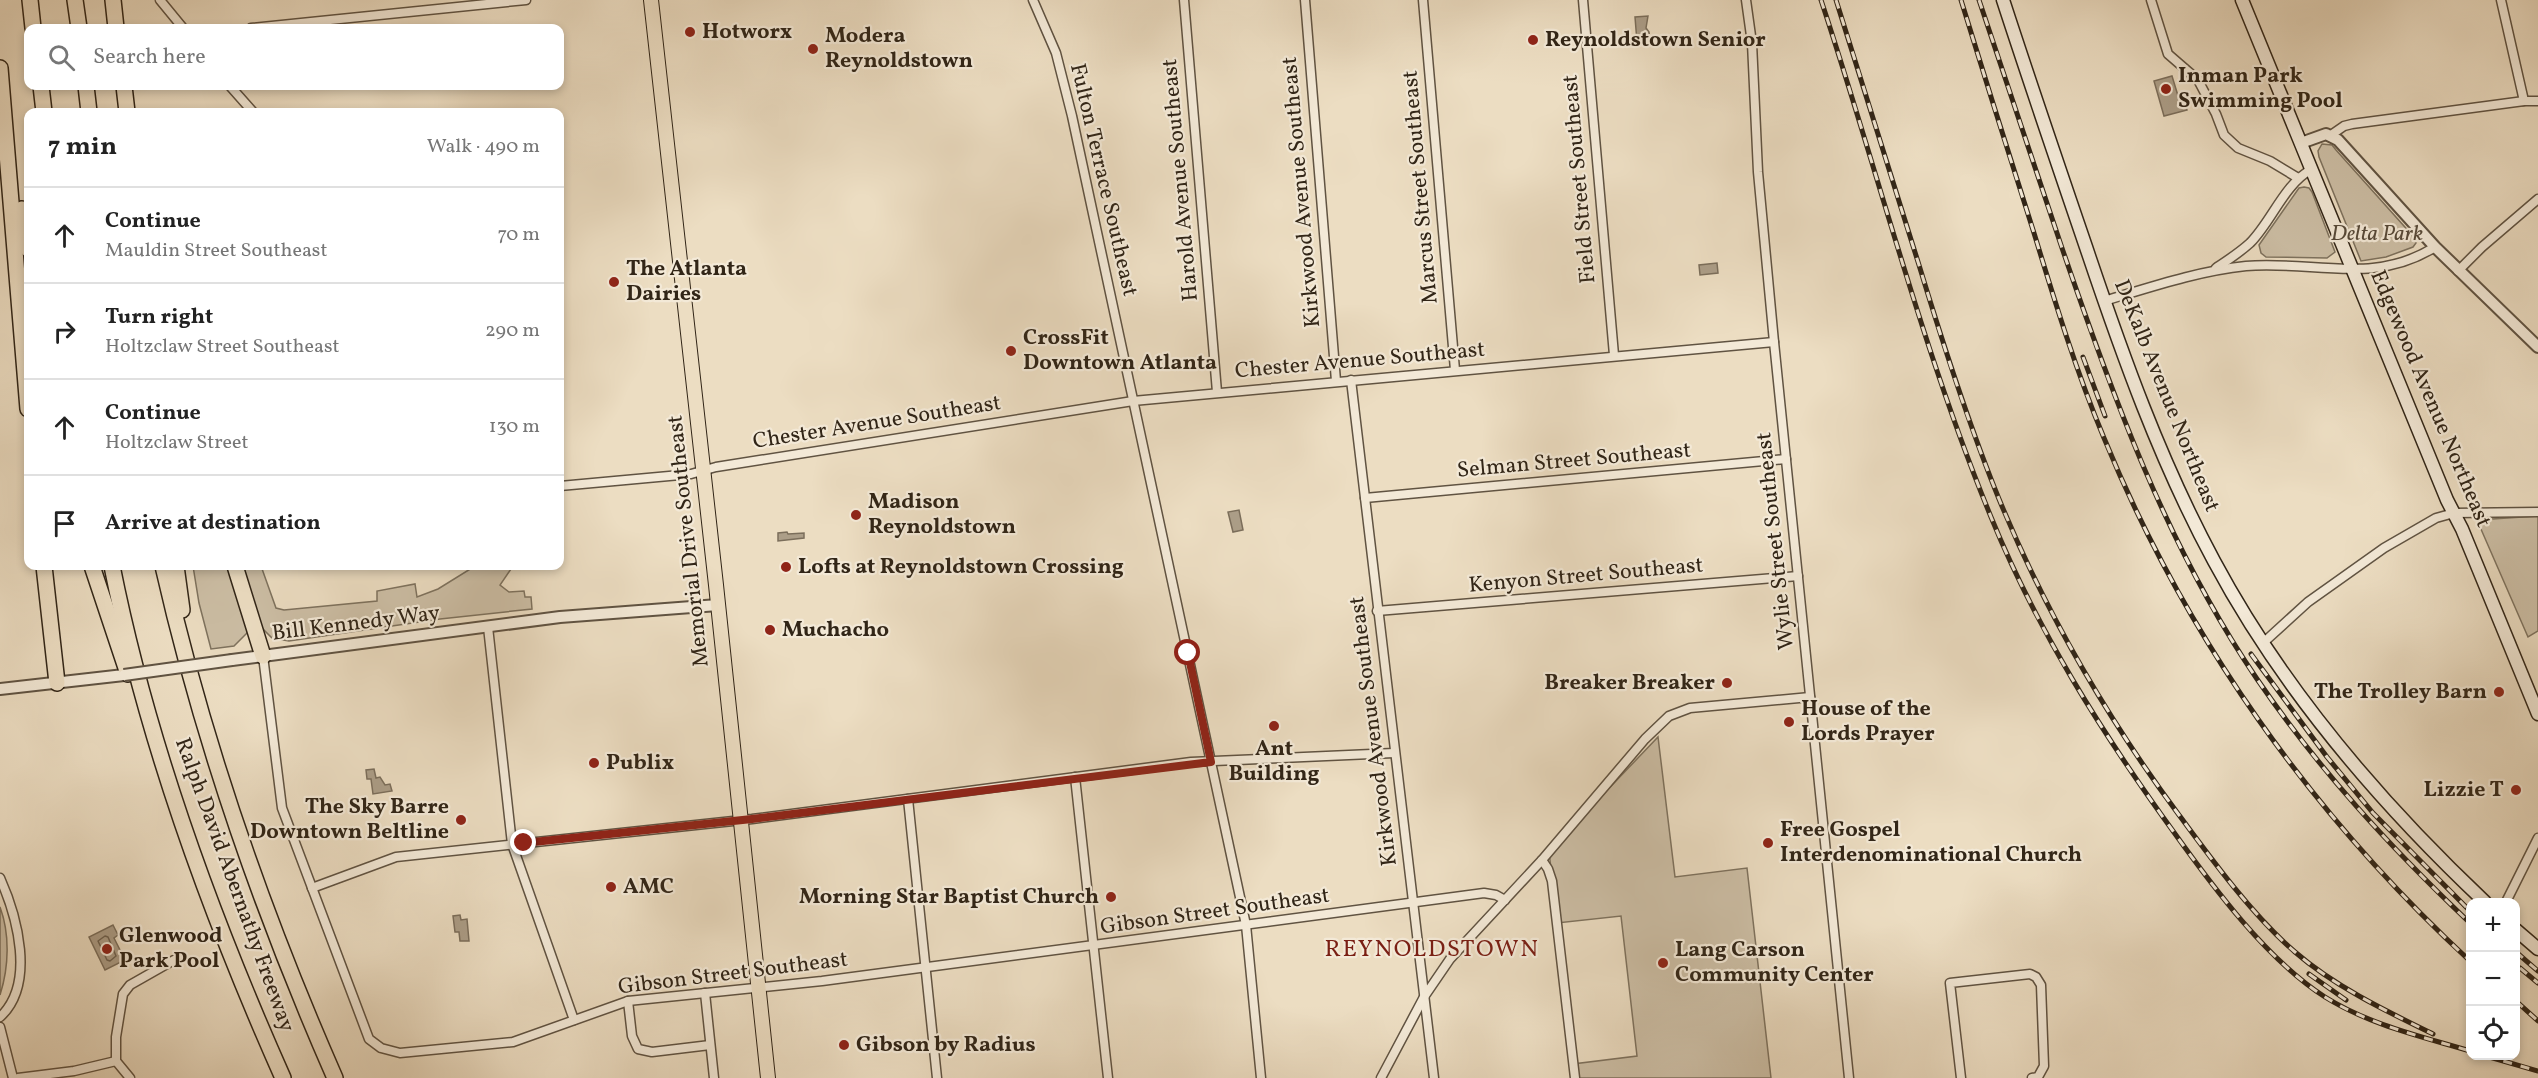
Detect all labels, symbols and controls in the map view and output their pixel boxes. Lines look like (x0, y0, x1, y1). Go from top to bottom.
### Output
place label: Hotworx (702, 17, 792, 48)
place label: Modera Reynoldstown (825, 21, 973, 77)
search box (24, 24, 564, 90)
marker: Hotworx (683, 25, 697, 39)
place label: Reynoldstown Senior (1545, 25, 1766, 56)
marker: Reynoldstown Senior (1526, 33, 1540, 47)
icon: search (45, 41, 78, 74)
text: Search here (93, 42, 206, 73)
marker: Modera Reynoldstown (806, 42, 820, 56)
street label: Kirkwood Avenue Southeast (1275, 55, 1329, 329)
street label: Harold Avenue Southeast (1155, 57, 1207, 303)
street label: Fulton Terrace Southeast (1061, 60, 1145, 300)
place label: Inman Park Swimming Pool (2178, 61, 2343, 117)
street label: Marcus Street Southeast (1395, 69, 1447, 305)
street label: Field Street Southeast (1555, 73, 1605, 285)
marker: Inman Park Swimming Pool (2159, 82, 2173, 96)
text: 7 min (48, 129, 117, 165)
text: Walk · 490 m (427, 133, 540, 161)
text: Continue (105, 206, 201, 237)
icon: ahead (48, 219, 81, 252)
park label: Delta Park (2331, 219, 2423, 250)
text: 70 m (497, 221, 540, 249)
text: Mauldin Street Southeast (105, 237, 327, 265)
place label: The Atlanta Dairies (626, 254, 747, 310)
street label: Edgewood Avenue Northeast (2362, 265, 2499, 533)
marker: The Atlanta Dairies (607, 275, 621, 289)
street label: DeKalb Avenue Northeast (2105, 275, 2227, 517)
text: Turn right (105, 302, 213, 333)
icon: right (48, 315, 81, 348)
text: 290 m (485, 317, 540, 345)
place label: CrossFit Downtown Atlanta (1023, 323, 1217, 379)
text: Holtzclaw Street Southeast (105, 333, 340, 361)
street label: Chester Avenue Southeast (1234, 335, 1487, 387)
marker: CrossFit Downtown Atlanta (1004, 344, 1018, 358)
street label: Chester Avenue Southeast (751, 388, 1004, 458)
text: Continue (105, 398, 201, 429)
icon: ahead (48, 411, 81, 444)
text: 130 m (489, 413, 540, 441)
street label: Memorial Drive Southeast (660, 413, 718, 669)
text: Holtzclaw Street (105, 429, 249, 457)
street label: Wylie Street Southeast (1749, 430, 1803, 651)
street label: Selman Street Southeast (1456, 435, 1693, 487)
place label: Madison Reynoldstown (868, 487, 1016, 543)
icon: arrive (48, 507, 81, 540)
text: Arrive at destination (105, 508, 321, 539)
marker: Madison Reynoldstown (849, 508, 863, 522)
street label: Kenyon Street Southeast (1467, 550, 1705, 602)
place label: Lofts at Reynoldstown Crossing (798, 552, 1124, 583)
marker: Lofts at Reynoldstown Crossing (779, 560, 793, 574)
street label: Kirkwood Avenue Southeast (1342, 594, 1406, 868)
street label: Bill Kennedy Way (270, 598, 442, 650)
place label: Muchacho (782, 615, 889, 646)
marker: Muchacho (763, 623, 777, 637)
route start (1174, 639, 1200, 665)
place label: Breaker Breaker (1544, 668, 1716, 699)
marker: Breaker Breaker (1720, 676, 1734, 690)
place label: The Trolley Barn (2314, 677, 2487, 708)
marker: The Trolley Barn (2492, 685, 2506, 699)
place label: House of the Lords Prayer (1801, 694, 1935, 750)
marker: House of the Lords Prayer (1782, 715, 1796, 729)
marker: Ant Building (1267, 719, 1281, 733)
street label: Ralph David Abernathy Freeway (166, 733, 302, 1037)
place label: Ant Building (1228, 734, 1320, 790)
place label: Publix (606, 748, 674, 779)
marker: Publix (587, 756, 601, 770)
place label: Lizzie T (2423, 775, 2504, 806)
marker: Lizzie T (2509, 783, 2523, 797)
place label: The Sky Barre Downtown Beltline (250, 792, 449, 848)
marker: The Sky Barre Downtown Beltline (454, 813, 468, 827)
place label: Free Gospel Interdenominational Church (1780, 815, 2082, 871)
route end (510, 829, 536, 855)
marker: Free Gospel Interdenominational Church (1761, 836, 1775, 850)
place label: AMC (623, 872, 674, 903)
marker: AMC (604, 880, 618, 894)
street label: Gibson Street Southeast (1098, 881, 1332, 943)
place label: Morning Star Baptist Church (799, 882, 1099, 913)
marker: Morning Star Baptist Church (1104, 890, 1118, 904)
map controls (2466, 898, 2520, 1060)
button: + (2466, 898, 2520, 952)
place label: Glenwood Park Pool (119, 921, 222, 977)
district label: REYNOLDSTOWN (1324, 933, 1540, 967)
place label: Lang Carson Community Center (1675, 935, 1874, 991)
marker: Glenwood Park Pool (100, 942, 114, 956)
street label: Gibson Street Southeast (616, 945, 850, 1003)
button: − (2466, 952, 2520, 1006)
marker: Lang Carson Community Center (1656, 956, 1670, 970)
button: locate (2466, 1006, 2520, 1060)
place label: Gibson by Radius (856, 1030, 1036, 1061)
marker: Gibson by Radius (837, 1038, 851, 1052)

